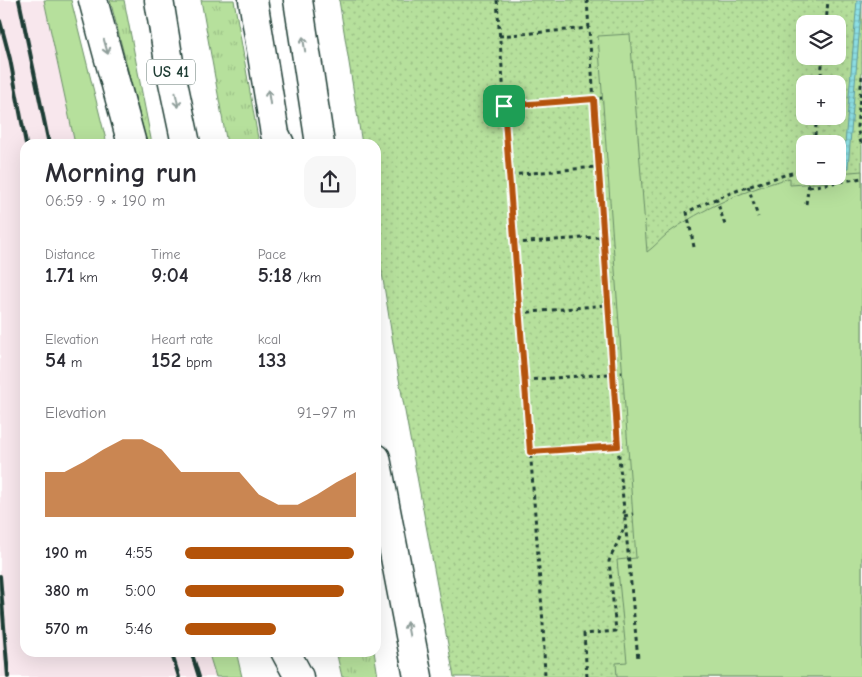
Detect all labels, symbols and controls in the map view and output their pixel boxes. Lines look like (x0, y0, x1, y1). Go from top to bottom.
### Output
map controls (796, 15, 846, 185)
button: layers (796, 15, 846, 65)
one-way arrow (299, 36, 309, 52)
one-way arrow (102, 39, 112, 55)
road number: US 41 (147, 60, 195, 84)
button: + (796, 75, 846, 125)
pin (483, 85, 525, 127)
one-way arrow (264, 89, 274, 105)
one-way arrow (173, 91, 182, 107)
icon: arrive (490, 92, 518, 120)
button: − (796, 135, 846, 185)
button: share (304, 156, 356, 208)
text: Morning run (45, 157, 197, 189)
text: 06:59 · 9 × 190 m (45, 192, 165, 210)
text: Distance (45, 246, 95, 263)
text: Time (151, 246, 180, 263)
text: Pace (258, 246, 286, 263)
text: 1.71 (45, 263, 75, 287)
text: 9:04 (151, 263, 189, 287)
text: 5:18 (258, 263, 292, 287)
text: km (75, 269, 98, 286)
text: /km (292, 269, 321, 286)
text: Elevation (45, 331, 99, 348)
text: Heart rate (151, 331, 213, 348)
text: kcal (258, 331, 281, 348)
text: 54 (45, 348, 66, 372)
text: 152 (151, 348, 181, 372)
text: 133 (258, 348, 287, 372)
text: m (66, 354, 82, 371)
text: bpm (181, 354, 212, 371)
text: Elevation (45, 404, 106, 422)
text: 91–97 m (297, 404, 356, 422)
text: 190 m (45, 544, 87, 562)
text: 4:55 (125, 544, 153, 562)
text: 380 m (45, 582, 89, 600)
text: 5:00 (125, 582, 156, 600)
text: 570 m (45, 620, 88, 638)
text: 5:46 (125, 620, 153, 638)
one-way arrow (403, 622, 413, 638)

